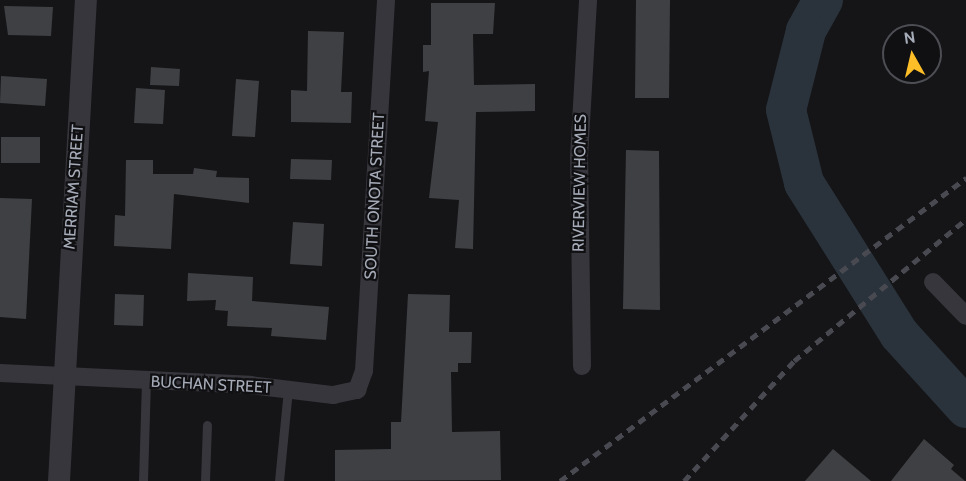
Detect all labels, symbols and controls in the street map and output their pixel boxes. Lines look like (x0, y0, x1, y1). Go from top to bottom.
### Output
north arrow (882, 24, 942, 84)
text: N (903, 27, 917, 48)
street label: SOUTH ONOTA STREET (361, 112, 389, 280)
street label: RIVERVIEW HOMES (569, 114, 591, 252)
street label: MERRIAM STREET (60, 124, 88, 250)
street label: BUCHAN STREET (150, 372, 272, 398)

